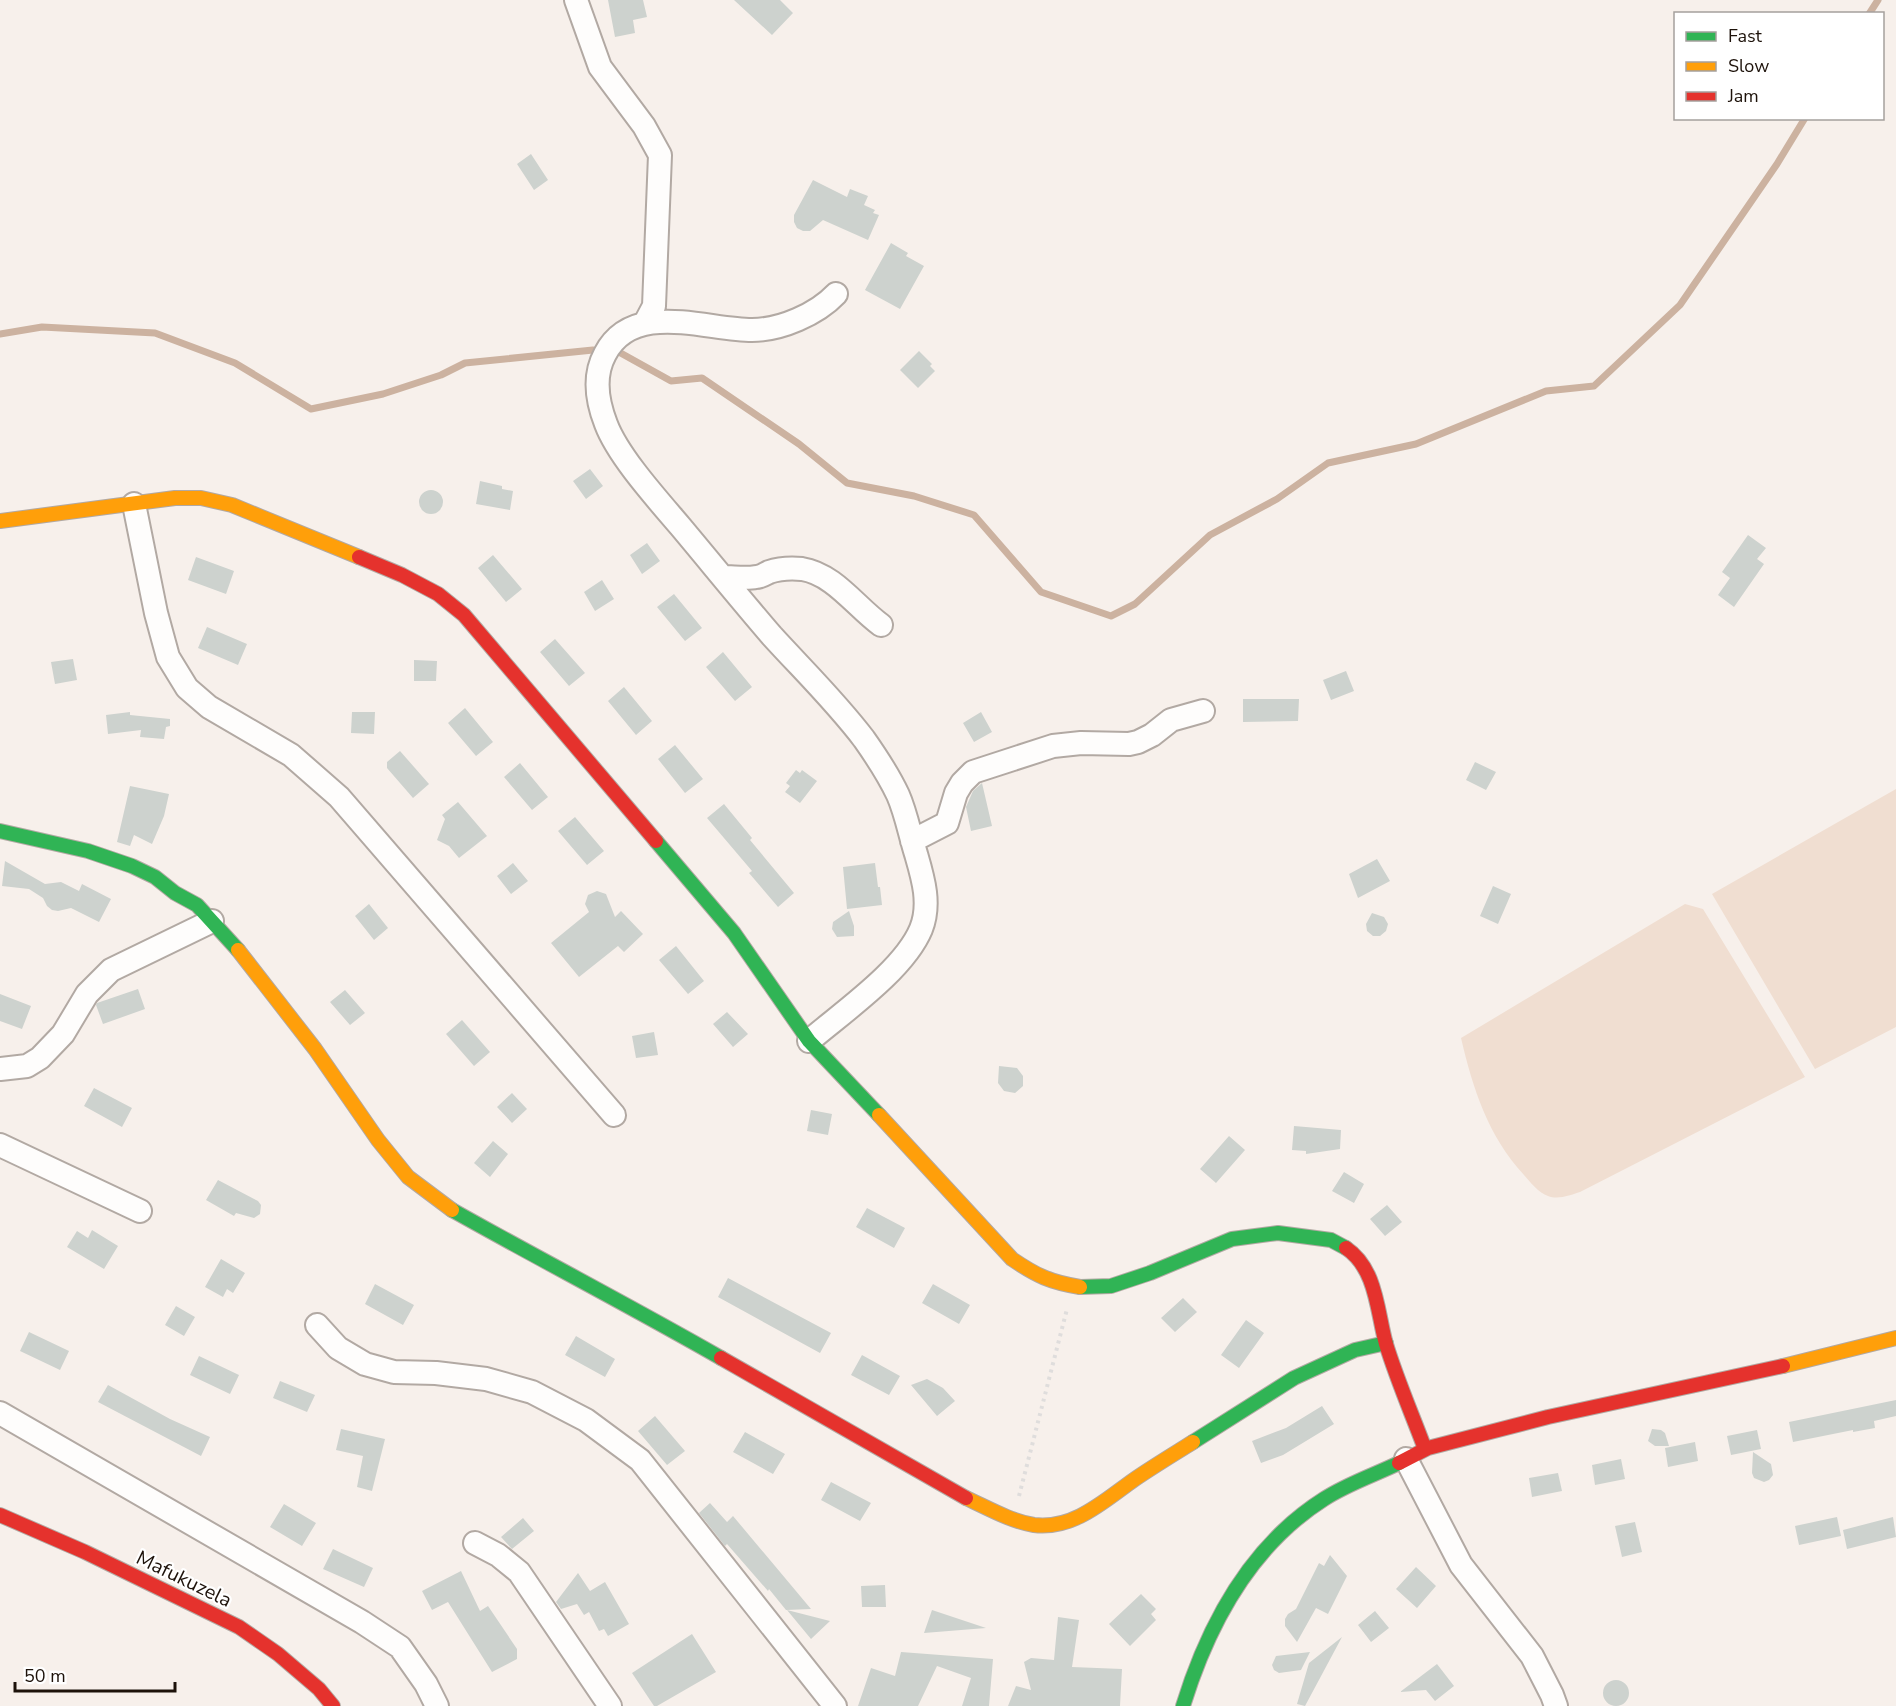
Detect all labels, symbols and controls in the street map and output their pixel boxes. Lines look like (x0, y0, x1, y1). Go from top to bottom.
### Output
legend (1674, 12, 1884, 120)
text: Fast (1728, 24, 1763, 48)
text: Slow (1728, 54, 1769, 78)
text: Jam (1727, 84, 1759, 108)
street label: Mafukuzela (132, 1544, 236, 1614)
scale bar (15, 1655, 176, 1693)
text: 50 m (24, 1664, 66, 1688)

